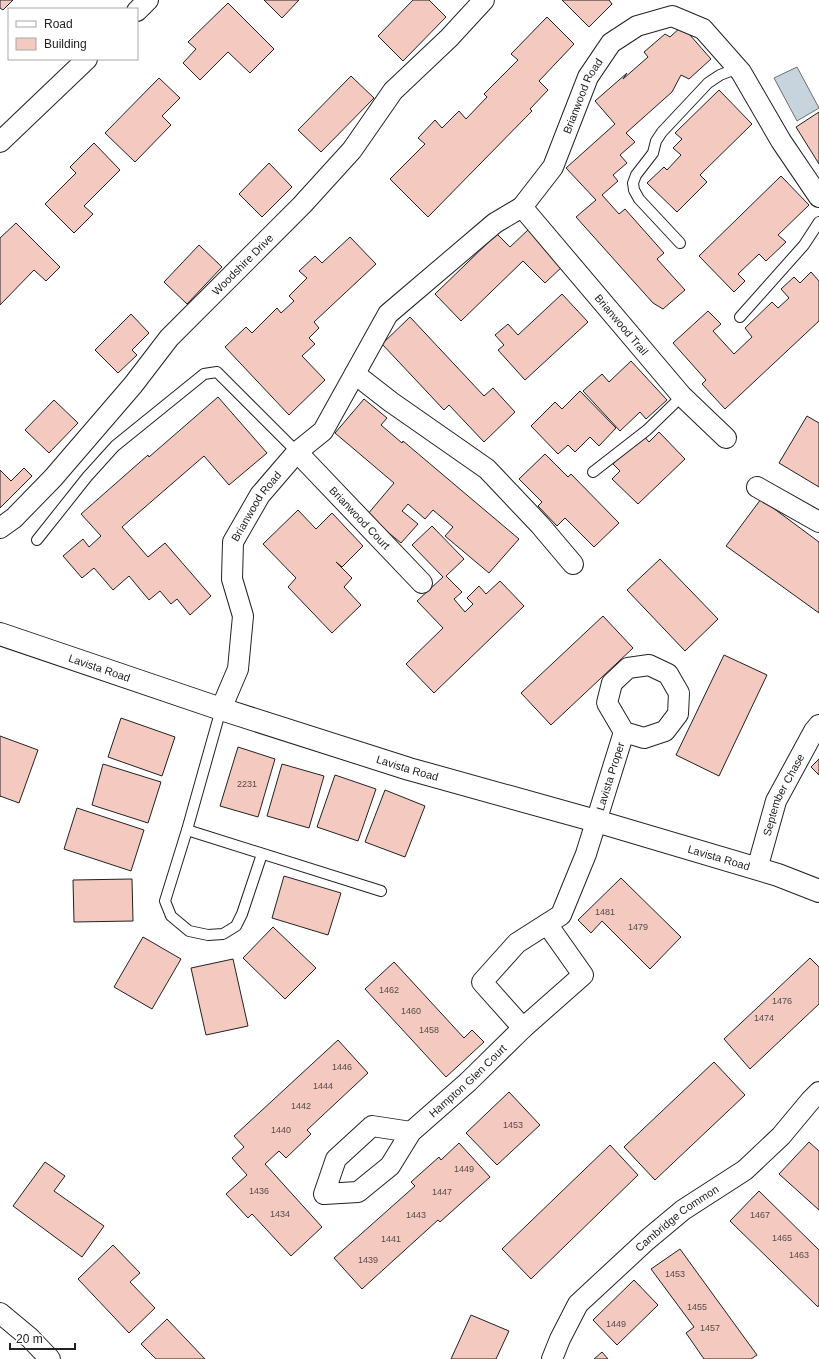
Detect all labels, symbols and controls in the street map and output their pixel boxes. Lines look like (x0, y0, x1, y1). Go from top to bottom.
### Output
legend (8, 8, 138, 60)
text: Road (44, 17, 73, 31)
text: Building (44, 37, 87, 51)
street label: Brianwood Road (561, 56, 605, 135)
street label: Woodshire Drive (210, 231, 276, 297)
street label: Brianwood Trail (592, 292, 651, 357)
street label: Brianwood Road (229, 469, 284, 543)
street label: Brianwood Court (327, 484, 392, 552)
street label: Lavista Road (67, 652, 132, 684)
street label: Lavista Proper (594, 740, 627, 812)
street label: September Chase (761, 752, 806, 837)
street label: Lavista Road (375, 753, 440, 783)
house number: 2231 (237, 779, 257, 789)
street label: Lavista Road (686, 843, 751, 872)
house number: 1481 (595, 907, 615, 917)
house number: 1479 (628, 922, 648, 932)
house number: 1462 (379, 985, 399, 995)
house number: 1476 (772, 996, 792, 1006)
house number: 1460 (401, 1006, 421, 1016)
house number: 1474 (754, 1013, 774, 1023)
house number: 1458 (419, 1025, 439, 1035)
street label: Hampton Glen Court (427, 1042, 509, 1119)
house number: 1446 (332, 1062, 352, 1072)
house number: 1444 (313, 1081, 333, 1091)
house number: 1442 (291, 1101, 311, 1111)
house number: 1453 (503, 1120, 523, 1130)
house number: 1440 (271, 1125, 291, 1135)
house number: 1449 (454, 1164, 474, 1174)
street label: Cambridge Common (633, 1183, 721, 1254)
house number: 1436 (249, 1186, 269, 1196)
house number: 1447 (432, 1187, 452, 1197)
house number: 1434 (270, 1209, 290, 1219)
house number: 1443 (406, 1210, 426, 1220)
house number: 1467 (750, 1210, 770, 1220)
house number: 1465 (772, 1233, 792, 1243)
house number: 1441 (381, 1234, 401, 1244)
house number: 1463 (789, 1250, 809, 1260)
house number: 1439 (358, 1255, 378, 1265)
house number: 1453 (665, 1269, 685, 1279)
house number: 1455 (687, 1302, 707, 1312)
house number: 1449 (606, 1319, 626, 1329)
house number: 1457 (700, 1323, 720, 1333)
scale bar (10, 1325, 75, 1351)
text: 20 m (16, 1332, 43, 1346)

